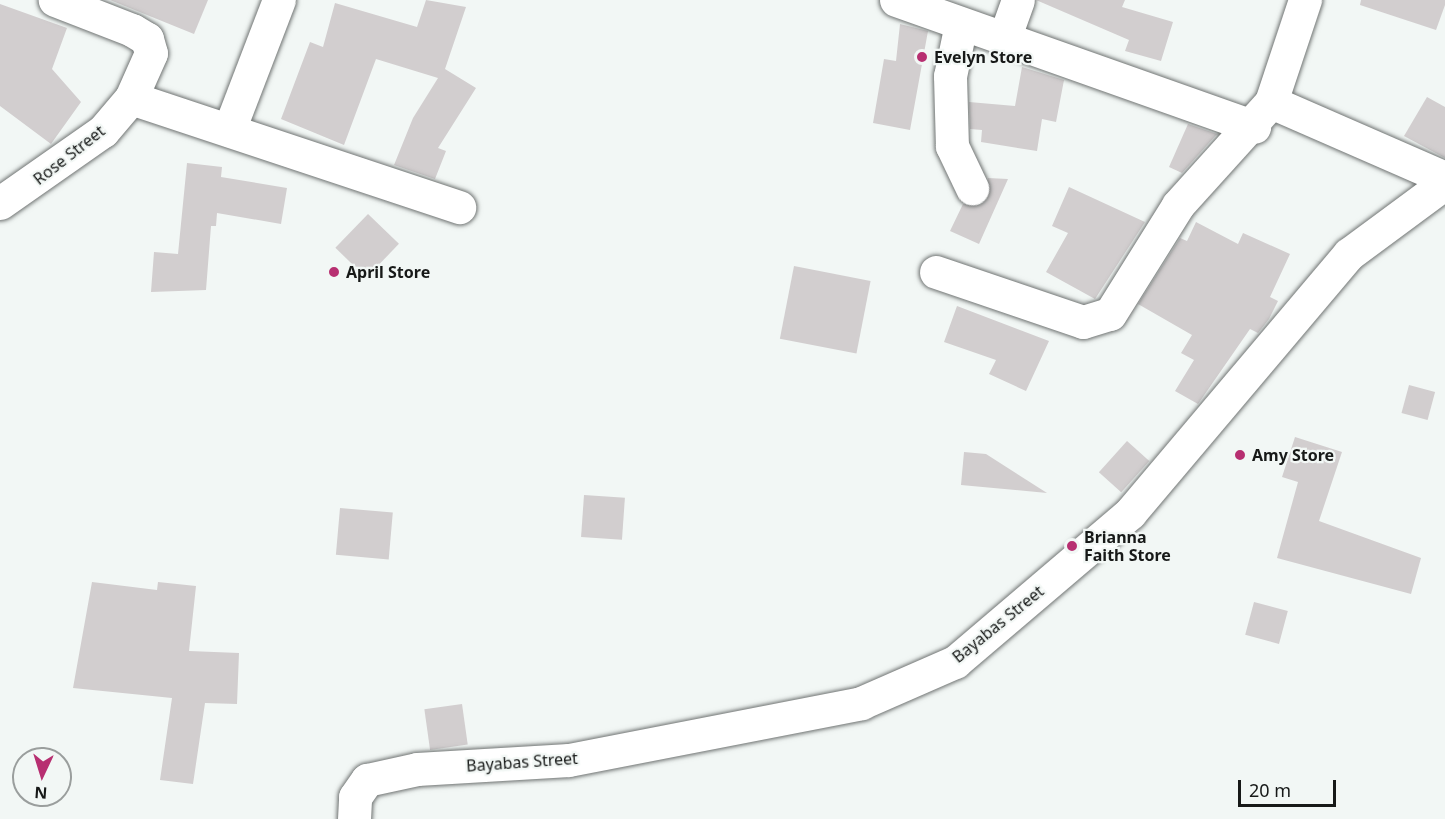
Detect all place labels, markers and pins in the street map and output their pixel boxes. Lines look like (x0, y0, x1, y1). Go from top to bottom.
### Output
place label: Evelyn Store (934, 47, 1032, 67)
marker: Evelyn Store (915, 50, 929, 64)
place label: April Store (346, 262, 430, 282)
marker: April Store (327, 265, 341, 279)
place label: Amy Store (1252, 445, 1334, 465)
marker: Amy Store (1233, 448, 1247, 462)
place label: Brianna Faith Store (1084, 527, 1171, 565)
marker: Brianna Faith Store (1065, 539, 1079, 553)

